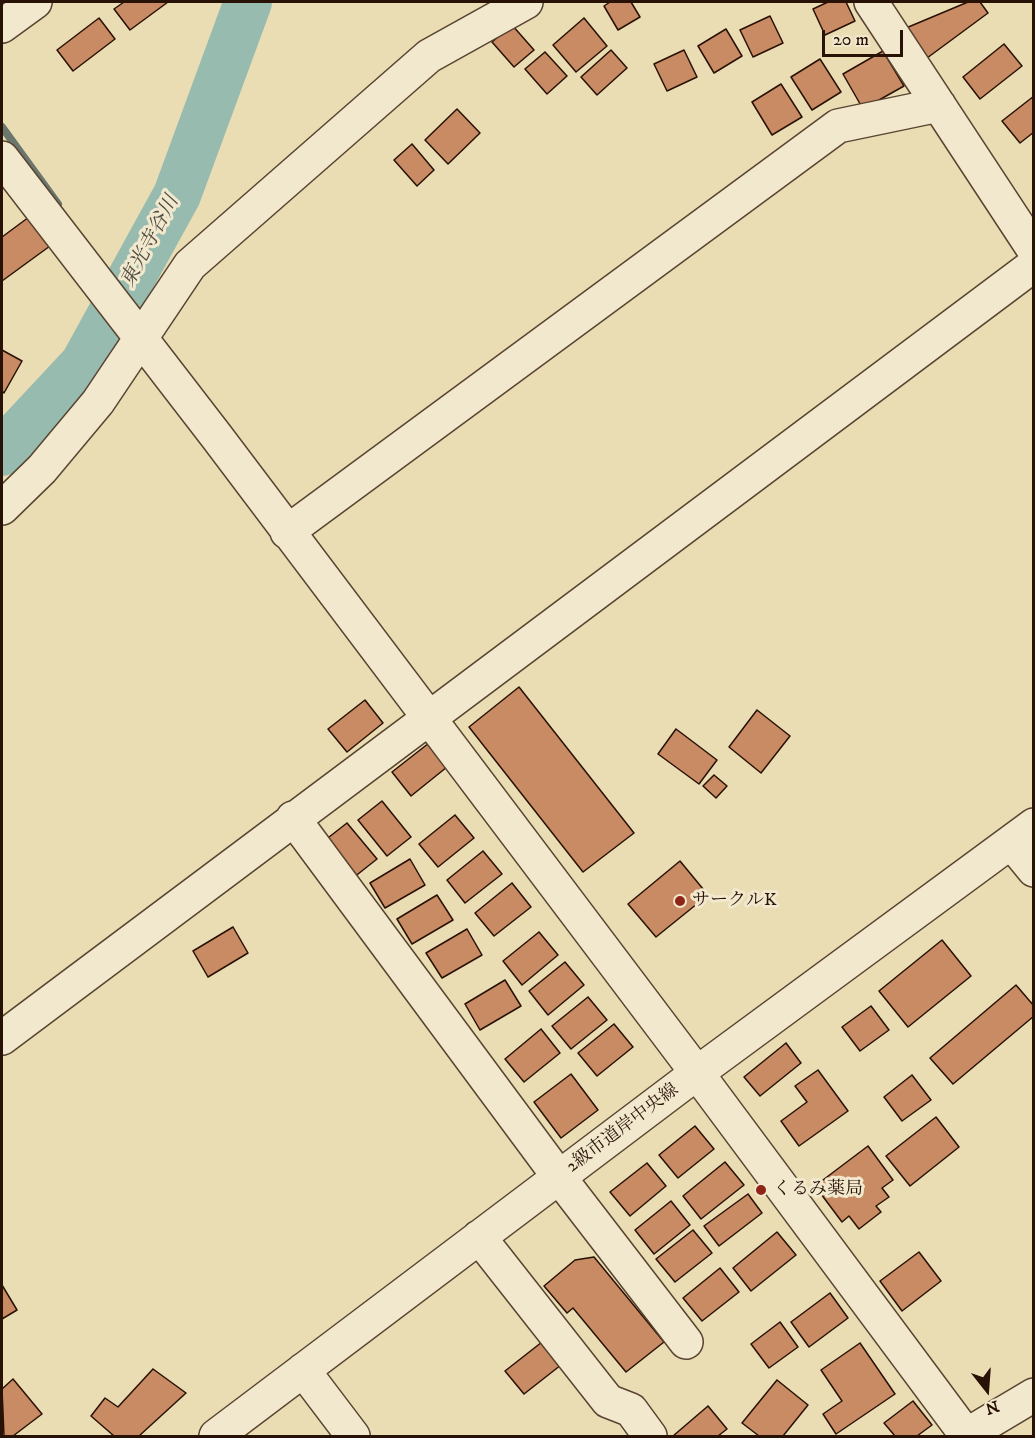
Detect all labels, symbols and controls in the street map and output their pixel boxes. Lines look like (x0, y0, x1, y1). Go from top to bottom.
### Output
scale bar (825, 18, 906, 56)
text: 20 m (833, 29, 869, 51)
water label: 東光寺谷川 (117, 192, 185, 292)
place label: サークルK (692, 890, 777, 912)
marker: サークルK (673, 894, 687, 908)
street label: 2級市道岸中央線 (563, 1080, 683, 1178)
place label: くるみ薬局 (773, 1179, 863, 1201)
marker: くるみ薬局 (754, 1183, 768, 1197)
north arrow (957, 1360, 1017, 1420)
text: N (983, 1396, 1001, 1419)

